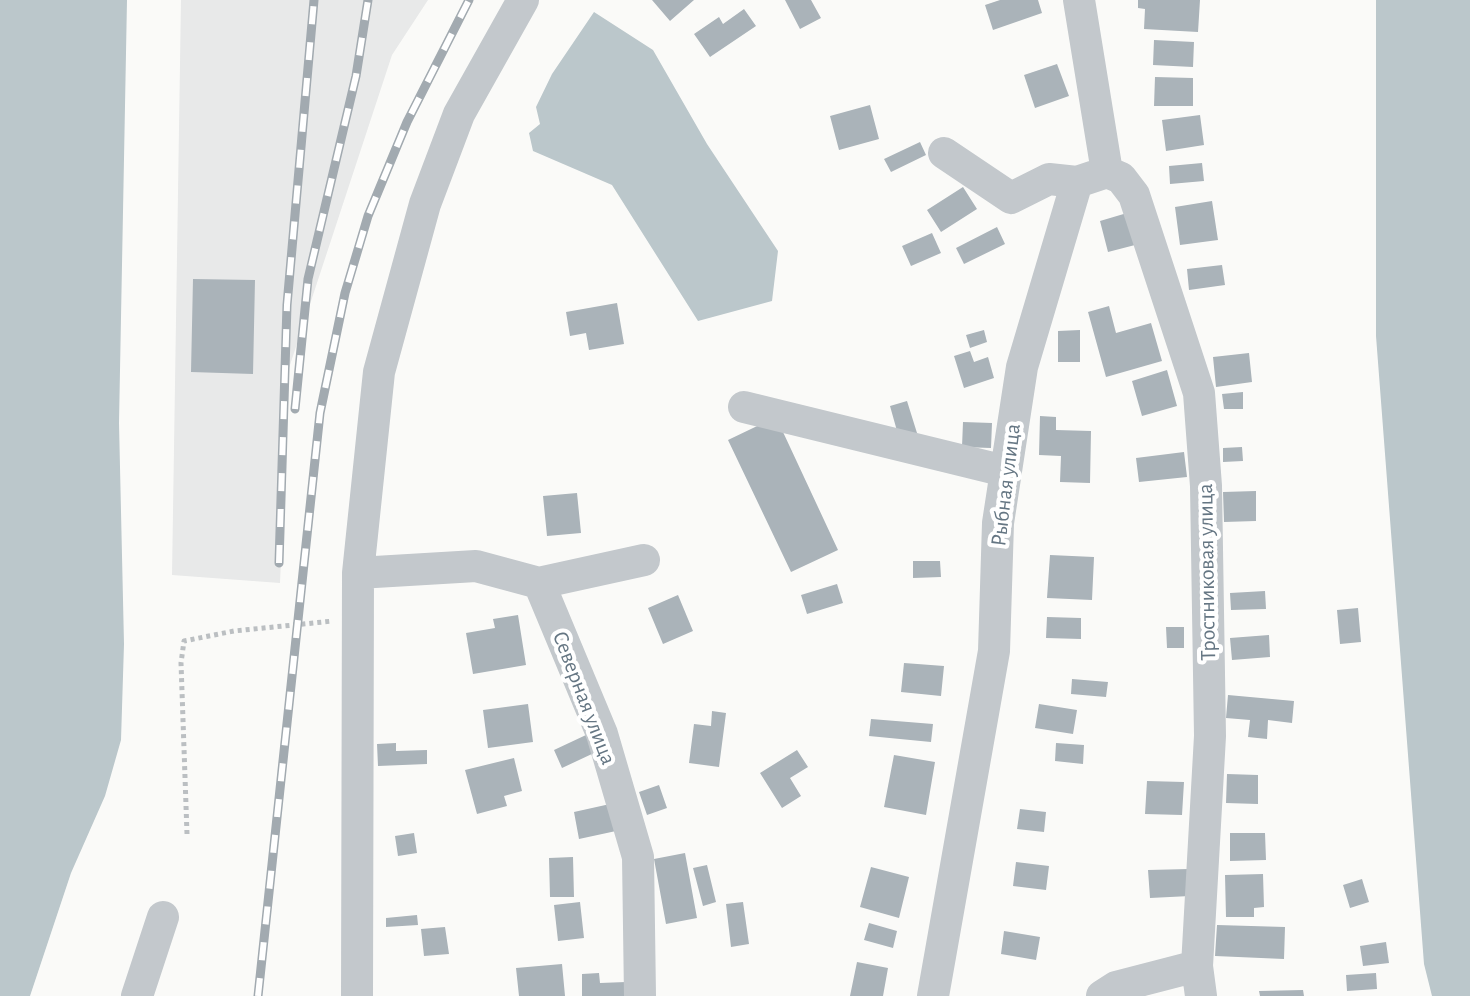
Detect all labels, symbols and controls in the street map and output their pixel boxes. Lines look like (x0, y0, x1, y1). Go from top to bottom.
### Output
street label: Рыбная улица (985, 422, 1027, 548)
street label: Тростниковая улица (1192, 483, 1222, 661)
street label: Северная улица (546, 627, 622, 769)

